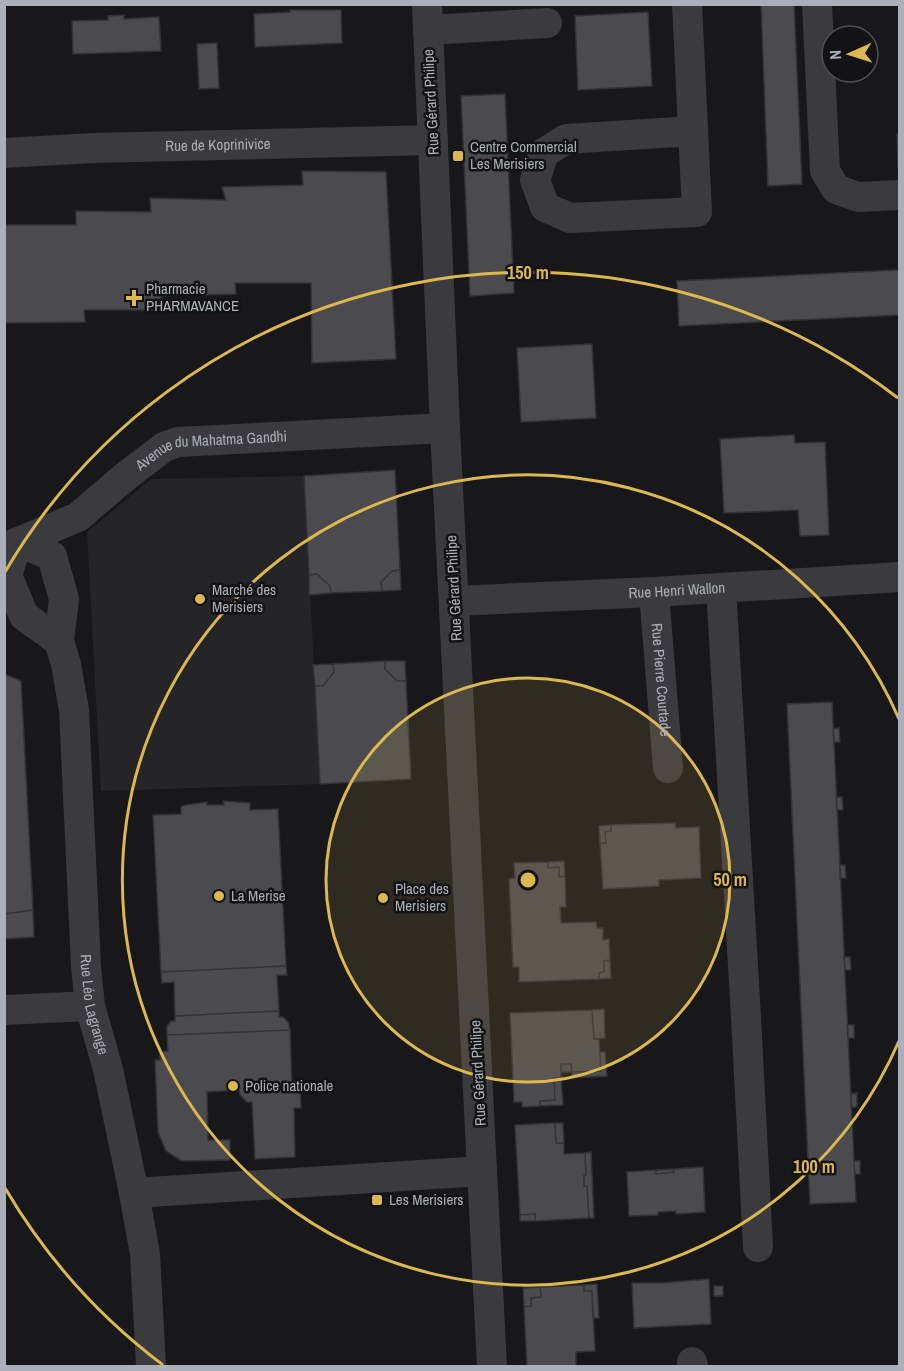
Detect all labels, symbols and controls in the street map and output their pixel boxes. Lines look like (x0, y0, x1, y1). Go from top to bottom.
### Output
north arrow (820, 24, 880, 84)
street label: Rue Gérard Philipe (417, 48, 444, 155)
text: N (824, 49, 846, 60)
street label: Rue de Koprinivice (165, 133, 271, 156)
place label: Centre Commercial Les Merisiers (470, 136, 577, 174)
marker: Centre Commercial Les Merisiers (451, 149, 465, 163)
text: 150 m (507, 260, 549, 285)
place label: Pharmacie PHARMAVANCE (146, 278, 239, 316)
marker: Pharmacie PHARMAVANCE (127, 291, 141, 305)
street label: Avenue du Mahatma Gandhi (130, 425, 287, 476)
street label: Rue Gérard Philipe (440, 534, 467, 641)
street label: Rue Henri Wallon (628, 577, 726, 603)
place label: Marché des Merisiers (212, 579, 276, 617)
marker: Marché des Merisiers (193, 592, 207, 606)
street label: Rue Pierre Courtade (647, 622, 676, 737)
text: 50 m (713, 867, 747, 892)
centre of rings (518, 870, 538, 890)
place label: Place des Merisiers (395, 878, 449, 916)
place label: La Merise (231, 885, 286, 906)
marker: La Merise (212, 889, 226, 903)
marker: Place des Merisiers (376, 891, 390, 905)
street label: Rue Léo Lagrange (75, 954, 114, 1057)
street label: Rue Gérard Philipe (464, 1019, 491, 1126)
place label: Police nationale (245, 1075, 333, 1096)
marker: Police nationale (226, 1079, 240, 1093)
text: 100 m (793, 1154, 835, 1179)
place label: Les Merisiers (389, 1189, 464, 1210)
marker: Les Merisiers (370, 1193, 384, 1207)

